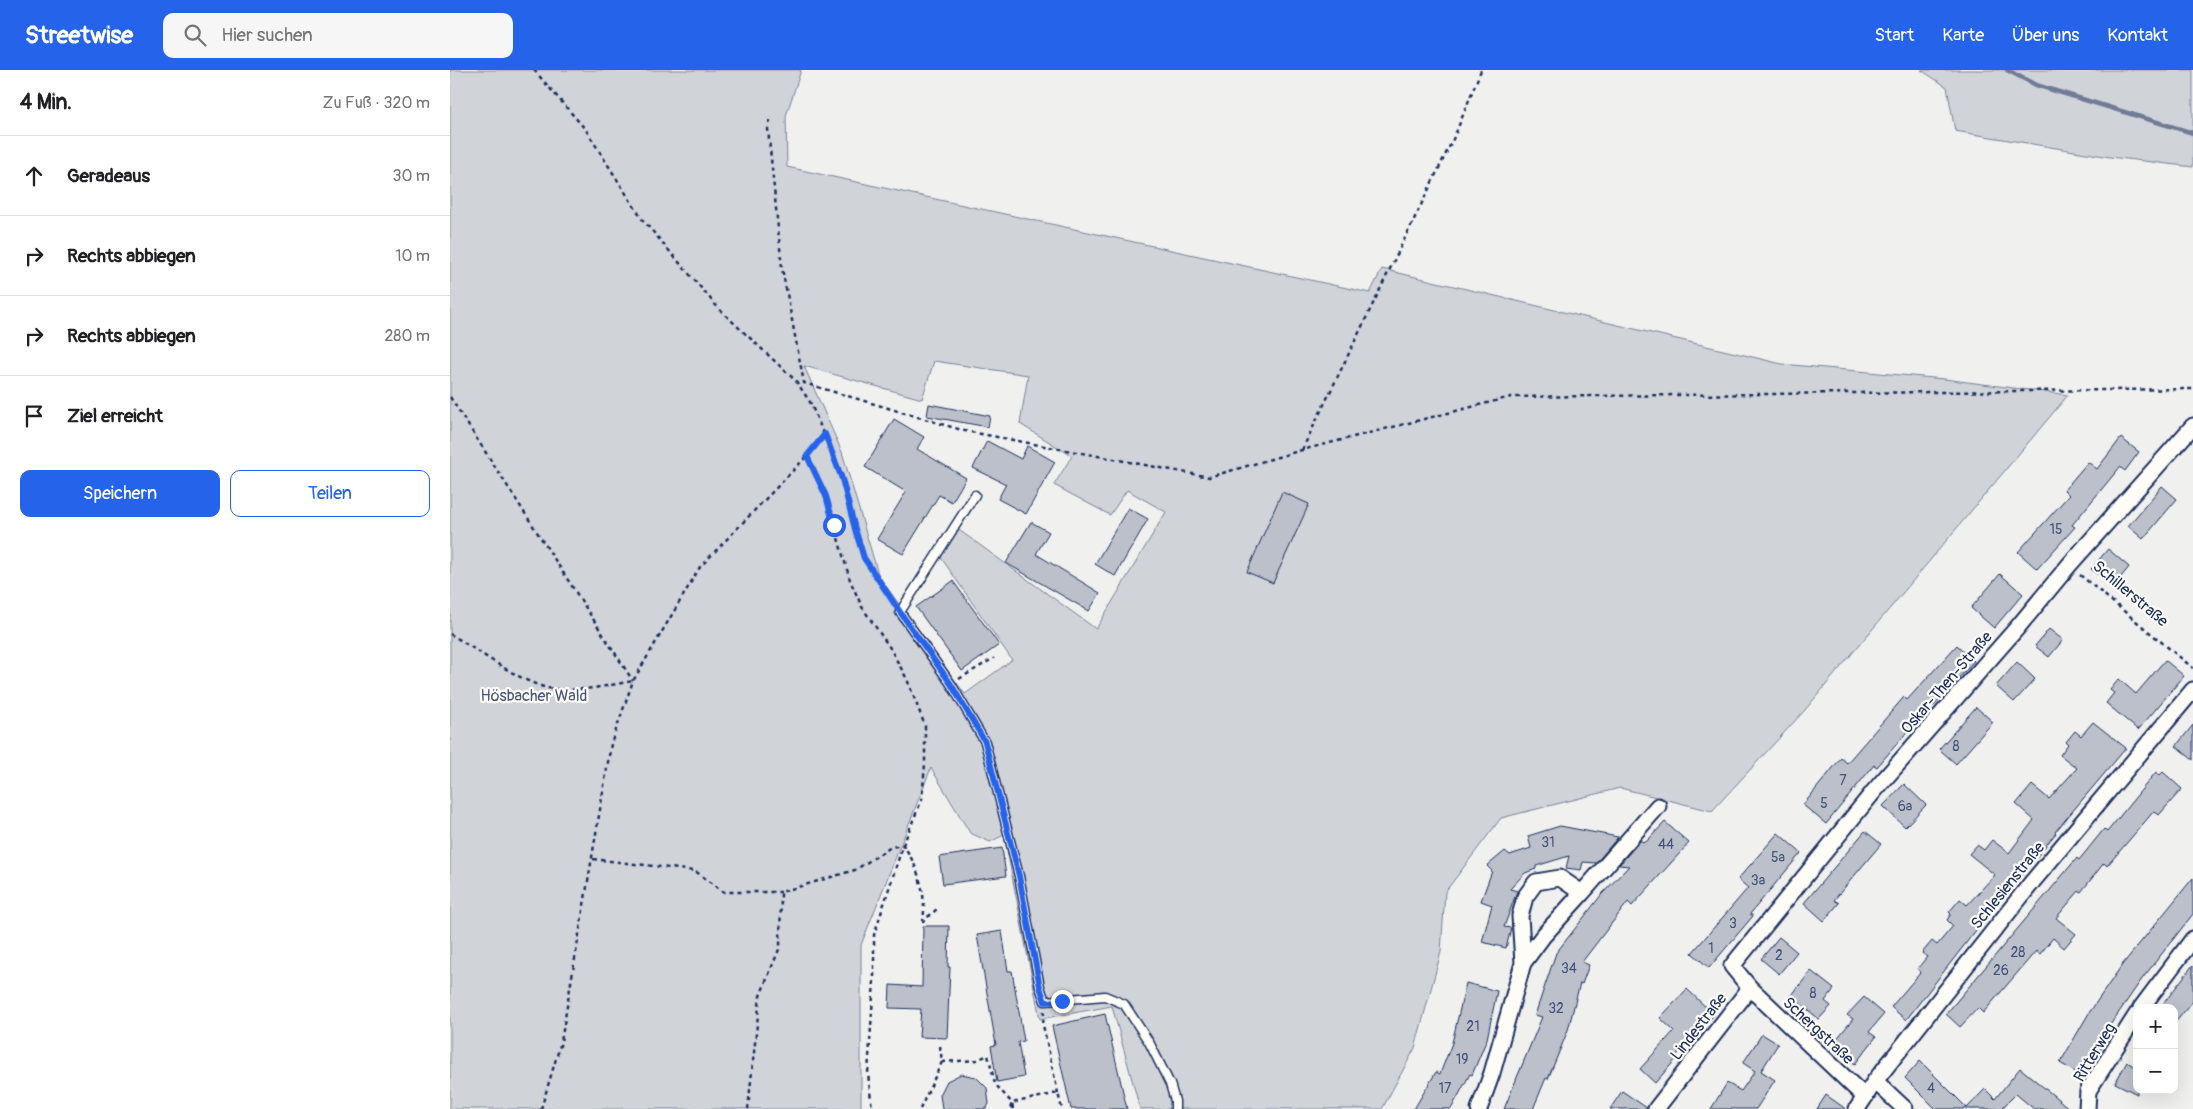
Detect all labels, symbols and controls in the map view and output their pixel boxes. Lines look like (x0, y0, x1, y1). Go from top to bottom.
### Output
search box (163, 13, 513, 58)
text: Streetwise (25, 21, 133, 50)
icon: search (181, 21, 209, 49)
text: Hier suchen (221, 23, 313, 47)
text: Start (1874, 24, 1914, 47)
text: Karte (1942, 24, 1984, 47)
text: Über uns (2012, 24, 2079, 47)
text: Kontakt (2107, 24, 2168, 47)
text: 4 Min. (20, 89, 72, 116)
text: Zu Fuß · 320 m (323, 93, 430, 113)
icon: ahead (20, 162, 48, 190)
text: Geradeaus (67, 164, 150, 188)
text: 30 m (392, 166, 430, 186)
icon: right (20, 242, 48, 270)
text: Rechts abbiegen (67, 244, 196, 268)
text: 10 m (395, 246, 430, 266)
icon: right (20, 322, 48, 350)
text: Rechts abbiegen (67, 324, 196, 348)
text: 280 m (384, 326, 430, 346)
icon: arrive (20, 402, 48, 430)
text: Ziel erreicht (67, 404, 163, 428)
button: Speichern (20, 470, 220, 517)
button: Teilen (230, 470, 430, 517)
route start (823, 514, 846, 537)
house number: 15 (2049, 521, 2063, 538)
street label: Schillerstraße (2088, 556, 2172, 631)
street label: Oskar-Then-Straße (1897, 627, 1997, 738)
park label: Hösbacher Wald (481, 686, 587, 706)
house number: 8 (1952, 738, 1960, 755)
house number: 7 (1839, 772, 1847, 789)
house number: 5 (1820, 795, 1828, 812)
house number: 6a (1898, 798, 1912, 815)
house number: 31 (1541, 834, 1555, 851)
house number: 44 (1658, 836, 1674, 853)
street label: Schlesienstraße (1967, 838, 2049, 933)
house number: 5a (1771, 849, 1785, 866)
house number: 3a (1751, 872, 1765, 889)
house number: 3 (1729, 915, 1737, 932)
house number: 1 (1708, 940, 1714, 957)
house number: 28 (2011, 944, 2025, 961)
house number: 2 (1775, 947, 1783, 964)
house number: 34 (1561, 960, 1577, 977)
house number: 26 (1993, 962, 2009, 979)
house number: 8 (1809, 985, 1817, 1002)
street label: Lindestraße (1666, 989, 1731, 1064)
route end (1051, 990, 1074, 1013)
street label: Schergstraße (1779, 993, 1858, 1069)
house number: 32 (1548, 1000, 1564, 1017)
map controls (2133, 1004, 2178, 1094)
button: + (2133, 1004, 2178, 1049)
house number: 21 (1466, 1018, 1480, 1035)
street label: Ritterweg (2069, 1019, 2120, 1086)
button: − (2133, 1049, 2178, 1094)
house number: 19 (1456, 1051, 1468, 1068)
house number: 17 (1439, 1080, 1452, 1097)
house number: 4 (1927, 1080, 1935, 1097)

